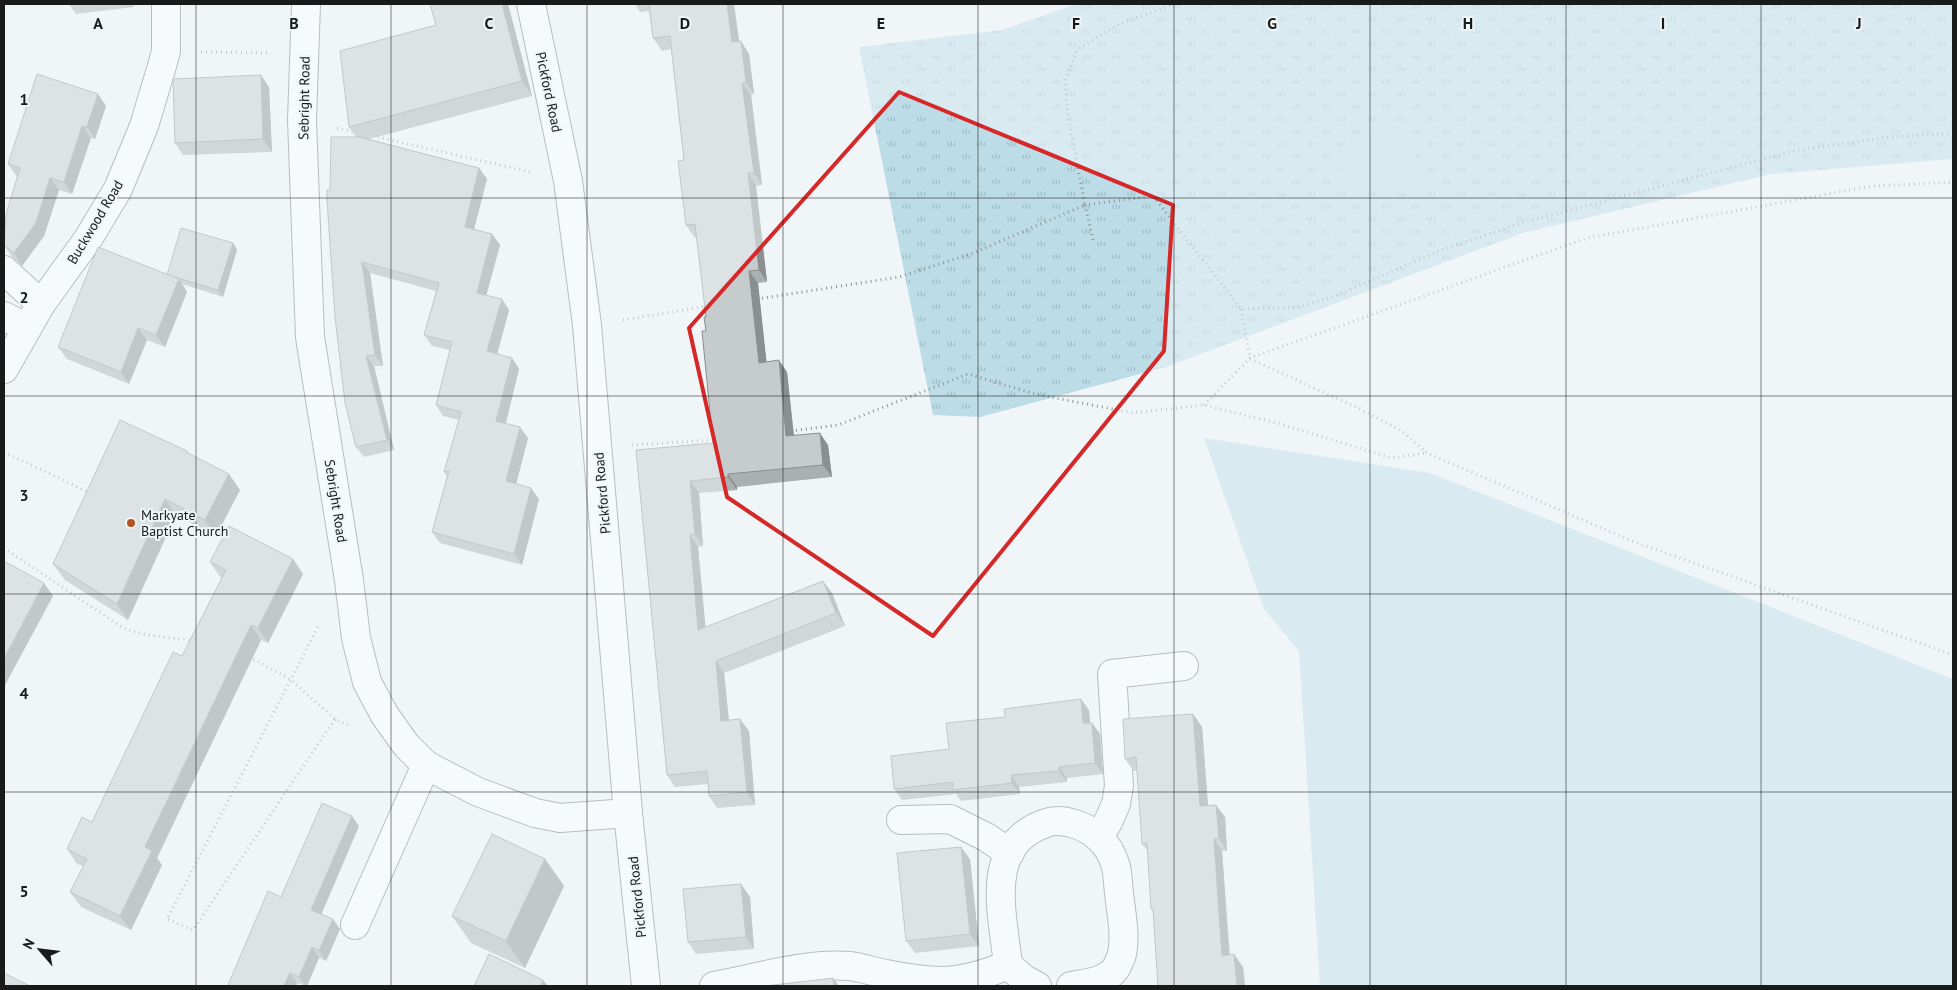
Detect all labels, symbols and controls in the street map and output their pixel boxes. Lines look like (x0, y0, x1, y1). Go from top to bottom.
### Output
text: A (93, 13, 103, 33)
text: B (289, 13, 299, 33)
text: C (485, 13, 494, 33)
text: D (680, 13, 690, 33)
text: E (877, 13, 885, 33)
text: F (1072, 13, 1080, 33)
text: G (1267, 13, 1277, 33)
text: H (1463, 13, 1473, 33)
text: I (1661, 13, 1665, 33)
text: J (1855, 13, 1862, 33)
street label: Pickford Road (532, 50, 566, 134)
street label: Sebright Road (294, 56, 314, 140)
text: 1 (19, 89, 29, 109)
street label: Buckwood Road (63, 177, 127, 267)
text: 2 (19, 287, 29, 307)
street label: Pickford Road (589, 451, 615, 535)
street label: Sebright Road (321, 458, 351, 544)
text: 3 (19, 485, 29, 505)
place label: Markyate Baptist Church (141, 506, 229, 540)
marker: Markyate Baptist Church (125, 517, 137, 529)
text: 4 (19, 683, 29, 703)
street label: Pickford Road (624, 855, 650, 939)
text: 5 (19, 881, 29, 901)
north arrow (15, 925, 65, 975)
text: N (18, 936, 39, 952)

